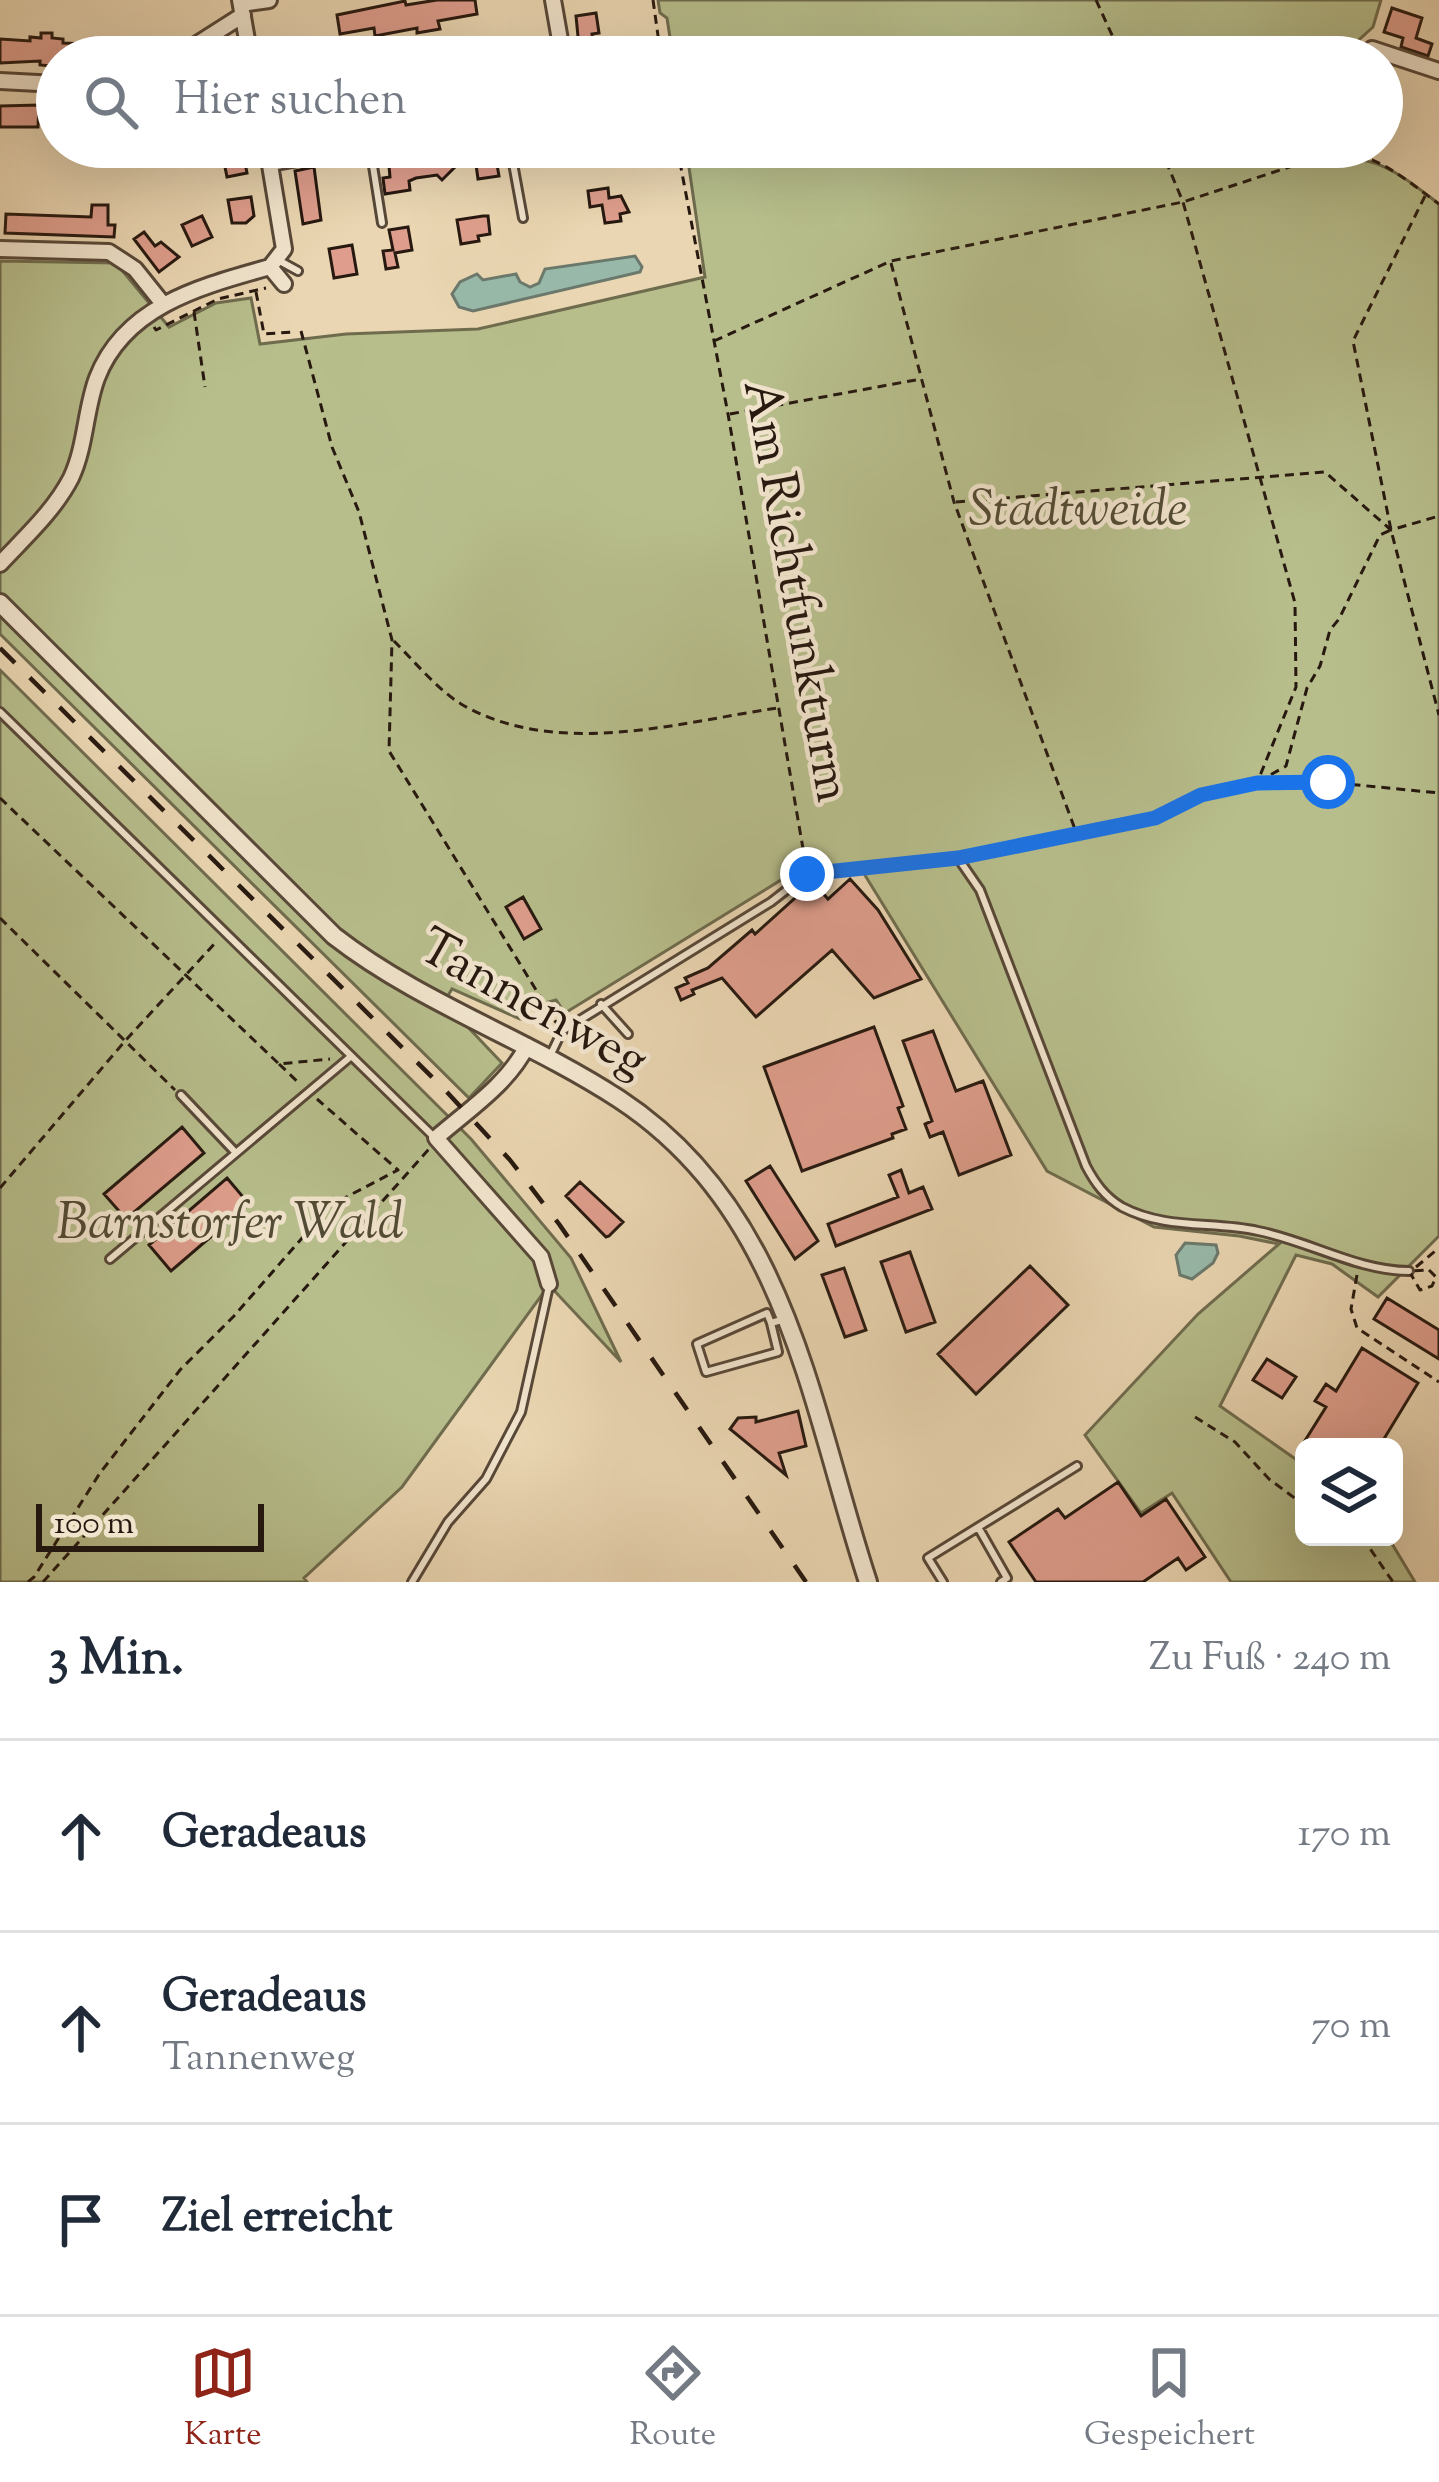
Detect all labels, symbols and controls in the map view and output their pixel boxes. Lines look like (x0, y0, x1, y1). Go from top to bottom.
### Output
search box (36, 36, 1403, 168)
icon: search (78, 69, 144, 135)
text: Hier suchen (174, 70, 407, 135)
street label: Am Richtfunkturm (721, 374, 867, 808)
park label: Stadtweide (968, 475, 1188, 548)
route start (1301, 755, 1355, 809)
route end (780, 847, 834, 901)
street label: Tannenweg (404, 913, 660, 1099)
park label: Barnstorfer Wald (57, 1188, 403, 1261)
map controls (1295, 1438, 1403, 1546)
button: layers (1295, 1438, 1403, 1546)
scale bar (36, 1498, 264, 1551)
text: 100 m (54, 1501, 134, 1549)
text: 3 Min. (48, 1624, 184, 1697)
text: Zu Fuß · 240 m (1149, 1632, 1391, 1688)
icon: ahead (48, 1803, 114, 1869)
text: Geradeaus (162, 1803, 366, 1868)
text: 170 m (1298, 1808, 1391, 1864)
text: Geradeaus (162, 1967, 366, 2032)
icon: ahead (48, 1995, 114, 2061)
text: 70 m (1311, 2000, 1391, 2056)
text: Tannenweg (162, 2032, 355, 2088)
icon: arrive (48, 2187, 114, 2253)
text: Ziel erreicht (162, 2187, 393, 2252)
tab: Karte (184, 2340, 262, 2460)
tab: Route (630, 2340, 716, 2460)
tab: Gespeichert (1084, 2340, 1255, 2460)

